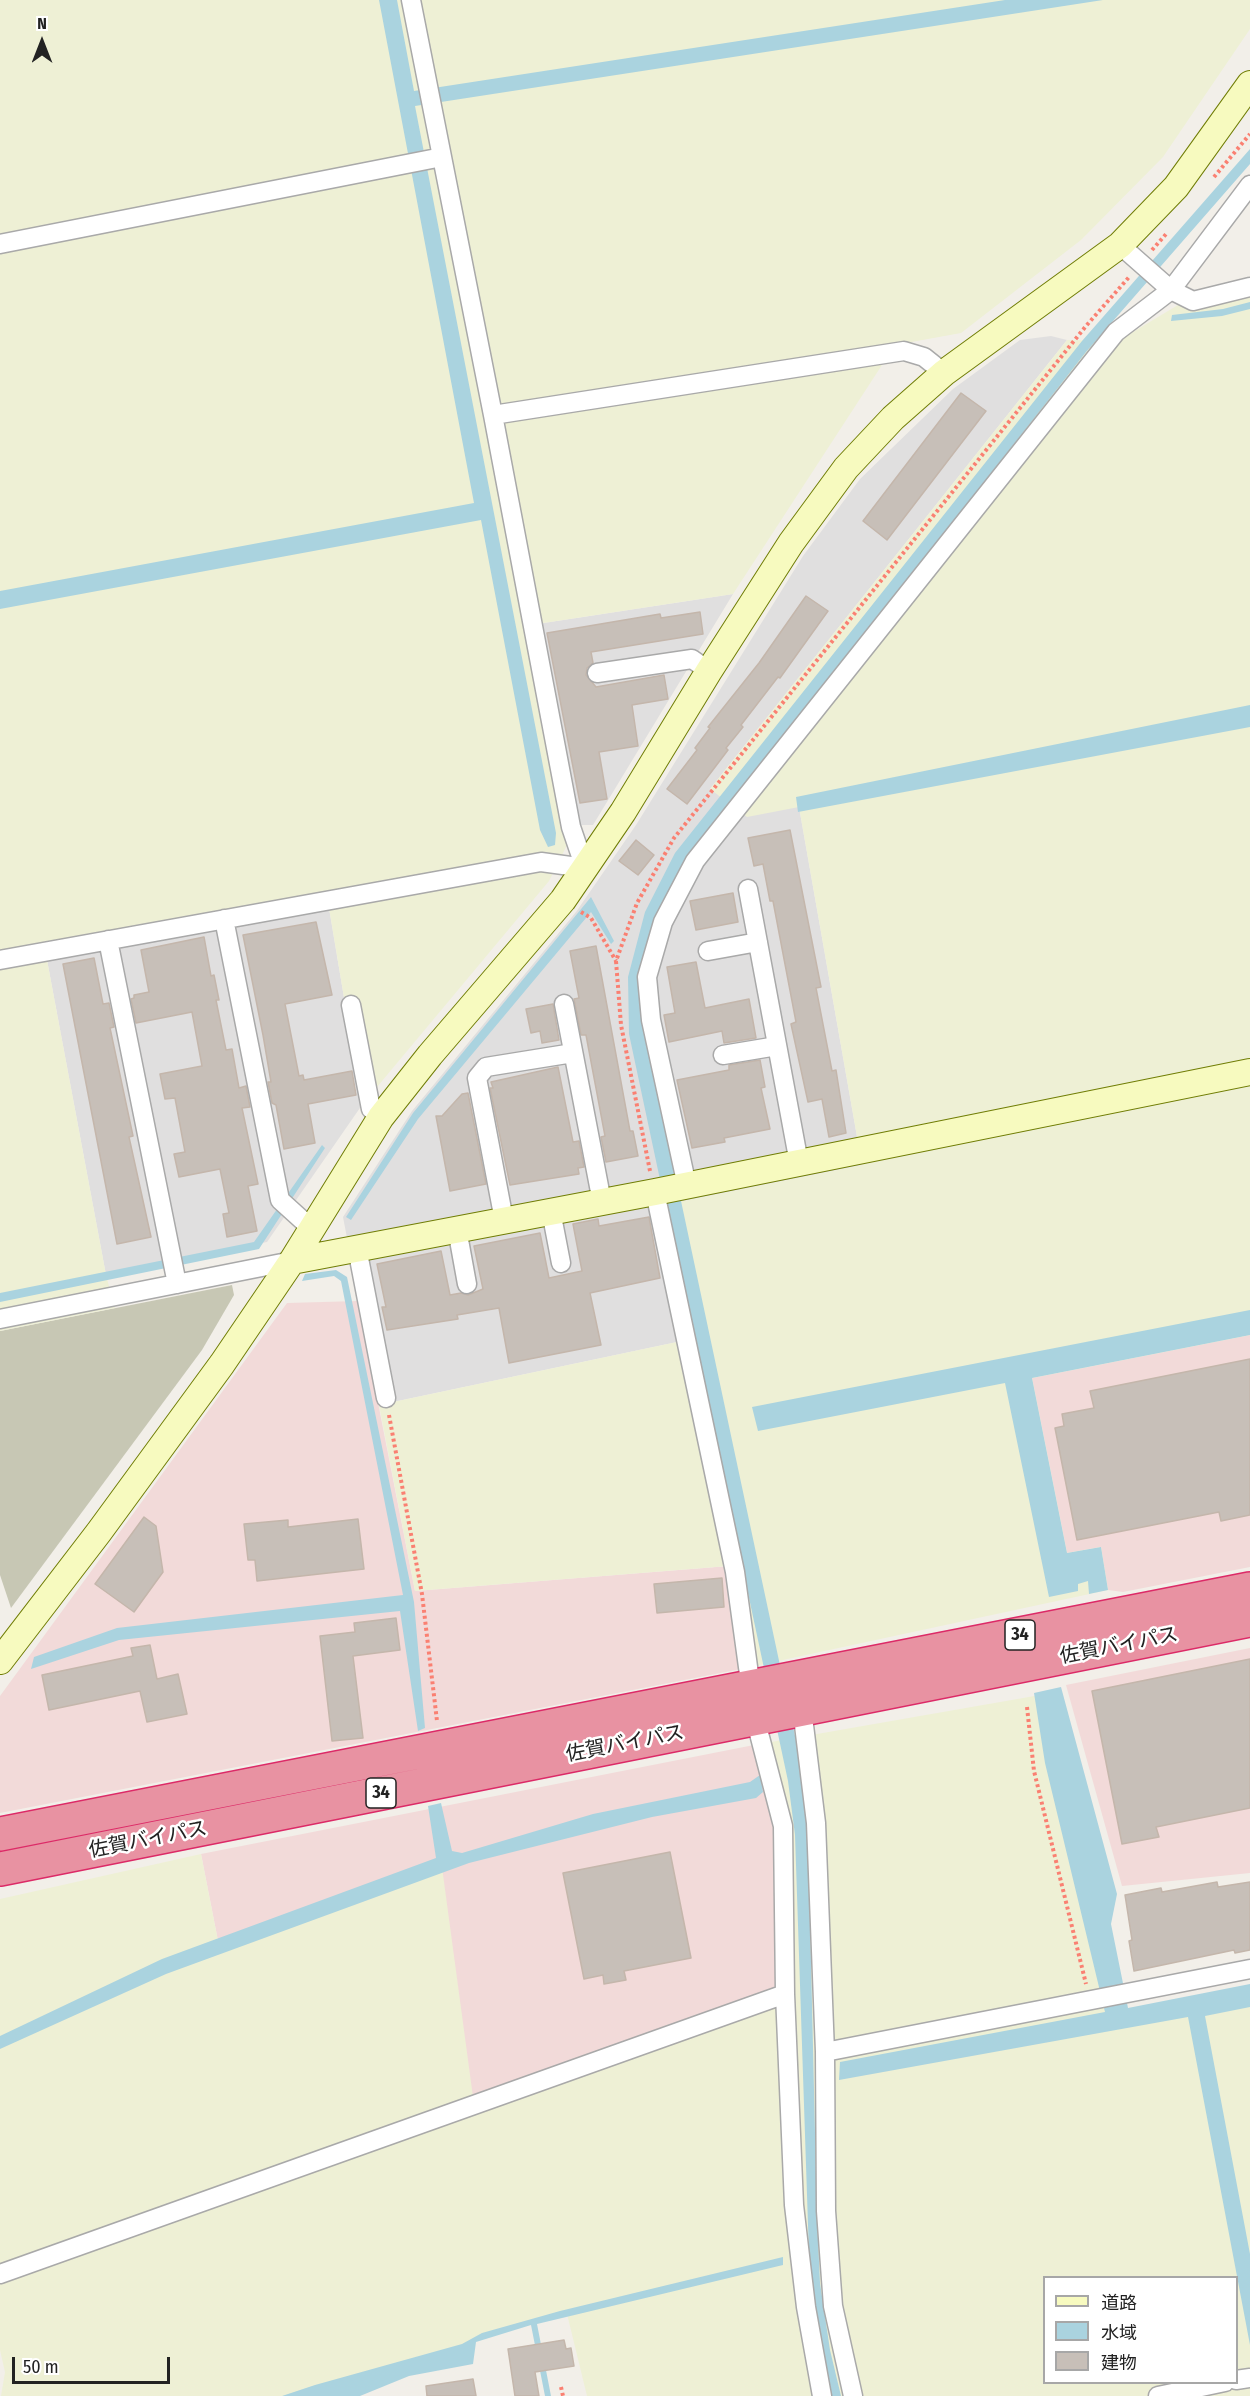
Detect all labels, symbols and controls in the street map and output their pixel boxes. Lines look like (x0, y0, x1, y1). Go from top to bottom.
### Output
north arrow (12, 12, 72, 72)
text: N (37, 14, 47, 33)
road number: 34 (1005, 1620, 1035, 1650)
street label: 佐賀バイパス (1058, 1623, 1180, 1669)
street label: 佐賀バイパス (564, 1721, 686, 1767)
road number: 34 (366, 1778, 396, 1808)
street label: 佐賀バイパス (87, 1817, 209, 1863)
legend (1043, 2276, 1238, 2384)
text: 道路 (1101, 2292, 1137, 2314)
text: 水域 (1101, 2322, 1137, 2344)
scale bar (15, 2345, 172, 2383)
text: 建物 (1101, 2352, 1137, 2374)
text: 50 m (23, 2356, 59, 2378)

